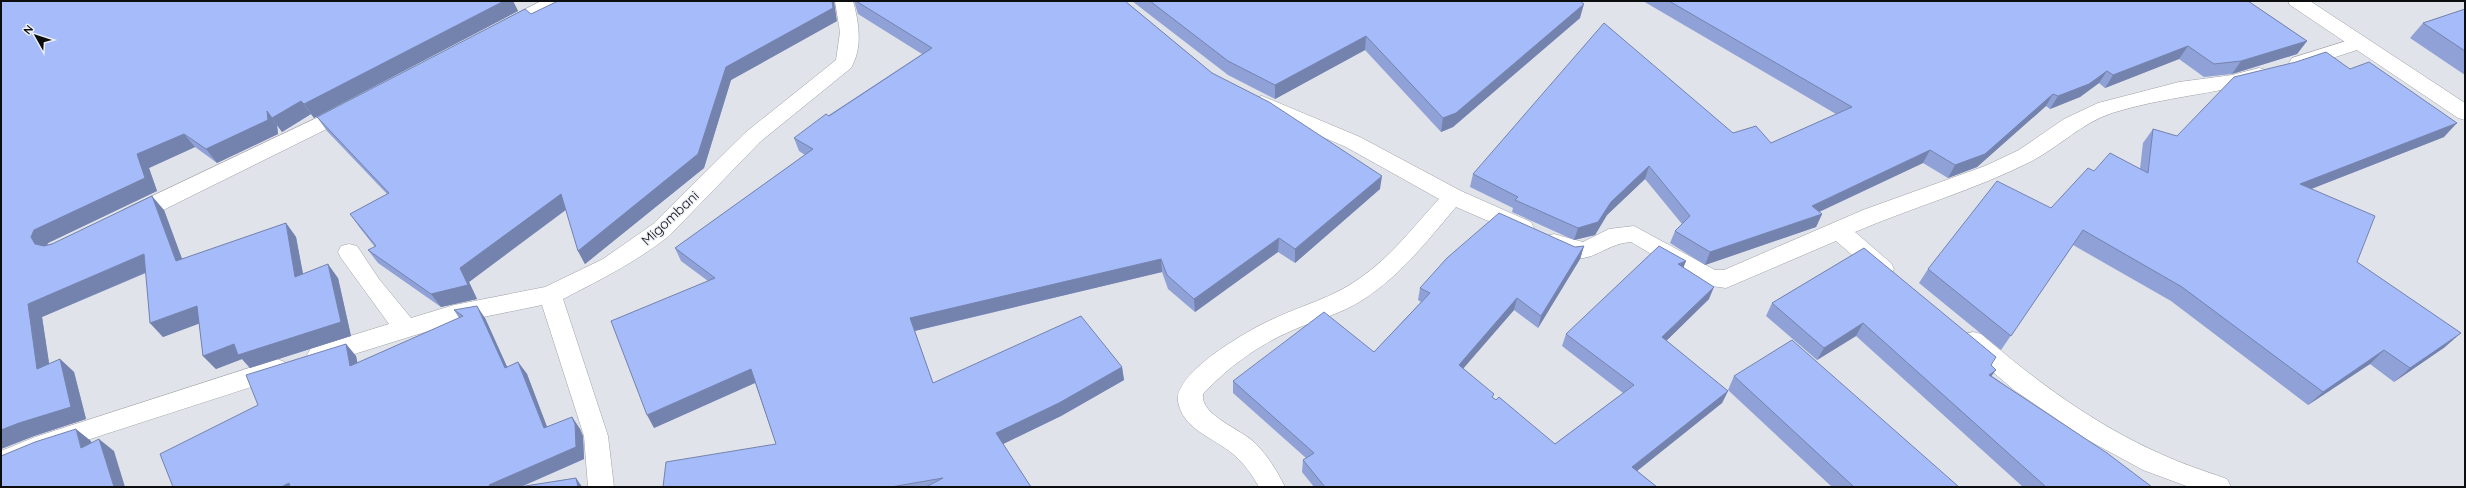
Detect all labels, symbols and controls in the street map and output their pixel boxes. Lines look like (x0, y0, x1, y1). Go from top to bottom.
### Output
north arrow (16, 16, 56, 56)
text: N (20, 22, 36, 37)
street label: Migombani (637, 187, 703, 249)

